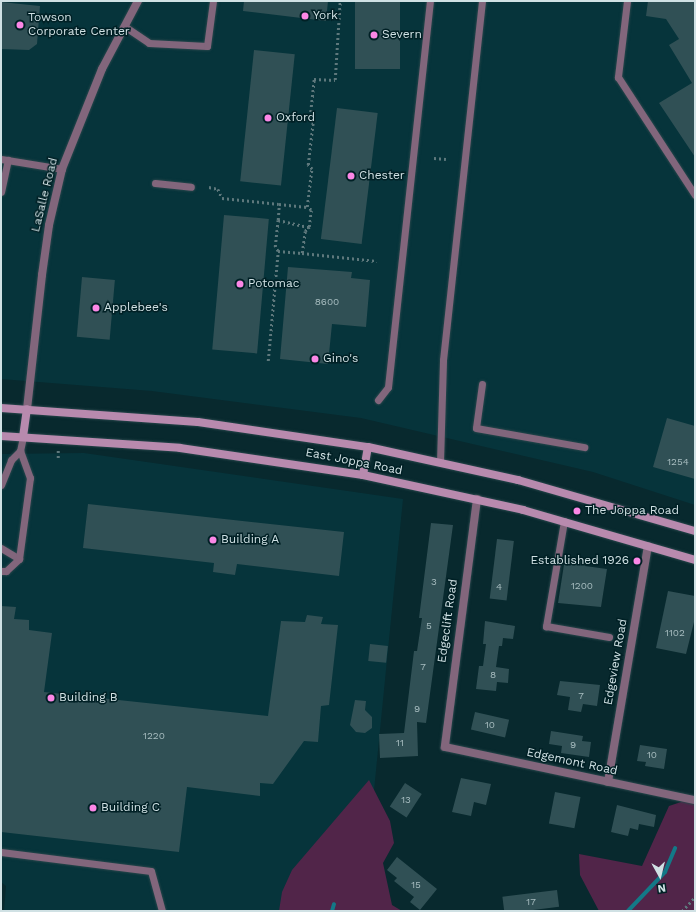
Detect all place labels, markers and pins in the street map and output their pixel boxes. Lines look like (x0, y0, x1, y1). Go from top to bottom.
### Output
place label: York (313, 9, 338, 23)
place label: Towson Corporate Center (28, 11, 130, 39)
marker: York (300, 11, 310, 21)
marker: Towson Corporate Center (15, 20, 25, 30)
place label: Severn (382, 28, 422, 42)
marker: Severn (369, 30, 379, 40)
place label: Oxford (276, 111, 315, 125)
marker: Oxford (263, 113, 273, 123)
place label: Chester (359, 169, 405, 183)
marker: Chester (346, 171, 356, 181)
place label: Potomac (248, 277, 299, 291)
marker: Potomac (235, 279, 245, 289)
place label: Applebee's (104, 301, 168, 315)
marker: Applebee's (91, 303, 101, 313)
place label: Gino's (323, 352, 358, 366)
marker: Gino's (310, 354, 320, 364)
place label: The Joppa Road (585, 504, 680, 518)
marker: The Joppa Road (572, 506, 582, 516)
place label: Building A (221, 533, 280, 547)
marker: Building A (208, 535, 218, 545)
place label: Established 1926 (530, 554, 629, 568)
marker: Established 1926 (632, 556, 642, 566)
place label: Building B (59, 691, 118, 705)
marker: Building B (46, 693, 56, 703)
place label: Building C (101, 801, 160, 815)
marker: Building C (88, 803, 98, 813)

